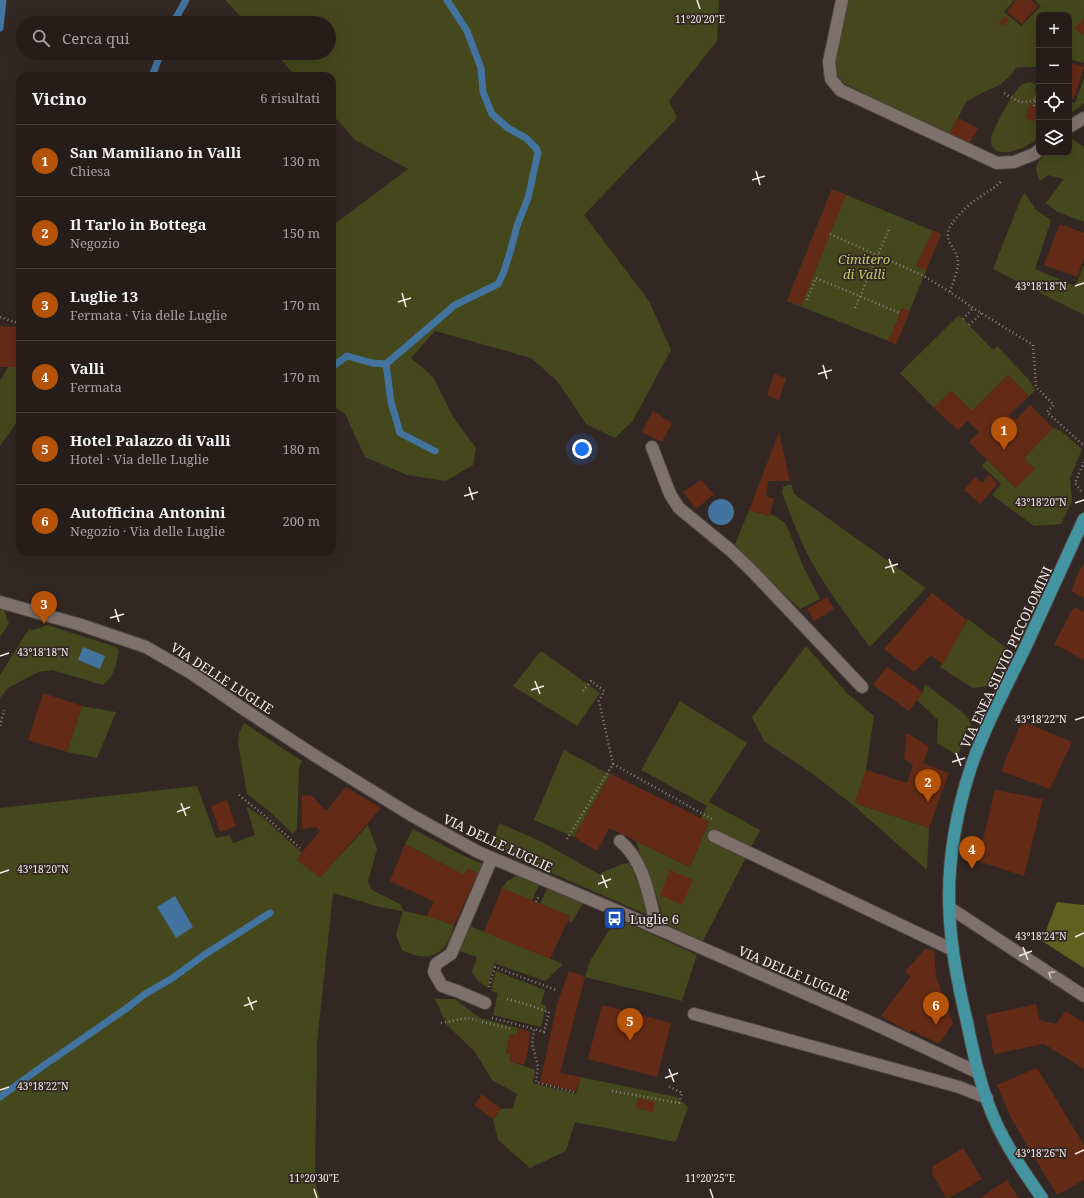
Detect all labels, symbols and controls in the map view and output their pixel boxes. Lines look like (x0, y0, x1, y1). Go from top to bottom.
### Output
text: 11°20'20"E (675, 12, 725, 26)
map controls (1036, 12, 1072, 156)
button: + (1036, 12, 1072, 48)
search box (16, 16, 336, 60)
icon: search (30, 27, 52, 49)
text: Cerca qui (62, 28, 130, 48)
button: − (1036, 48, 1072, 84)
button: locate (1036, 84, 1072, 120)
text: Vicino (32, 87, 87, 110)
text: 6 risultati (260, 89, 320, 107)
button: layers (1036, 120, 1072, 156)
text: San Mamiliano in Valli (70, 142, 241, 162)
text: 1 (41, 152, 49, 170)
text: 130 m (283, 152, 320, 170)
text: Chiesa (70, 162, 111, 180)
text: Il Tarlo in Bottega (70, 214, 206, 234)
text: 2 (41, 224, 49, 242)
text: 150 m (283, 224, 320, 242)
text: Negozio (70, 234, 120, 252)
park label: Cimitero di Valli (838, 250, 890, 283)
text: 43°18'18"N (1015, 279, 1067, 293)
text: Luglie 13 (70, 286, 138, 306)
text: 3 (41, 296, 49, 314)
text: 170 m (283, 296, 320, 314)
text: Fermata · Via delle Luglie (70, 306, 227, 324)
text: Valli (70, 358, 104, 378)
text: 4 (41, 368, 49, 386)
text: 170 m (283, 368, 320, 386)
text: Fermata (70, 378, 122, 396)
pin: 1 (991, 417, 1017, 450)
text: Hotel Palazzo di Valli (70, 430, 231, 450)
your location (572, 439, 592, 459)
text: 5 (41, 440, 49, 458)
text: 180 m (283, 440, 320, 458)
text: Hotel · Via delle Luglie (70, 450, 209, 468)
text: 43°18'20"N (1015, 495, 1067, 509)
text: Autofficina Antonini (70, 502, 226, 522)
text: 6 (41, 512, 49, 530)
text: 200 m (283, 512, 320, 530)
text: Negozio · Via delle Luglie (70, 522, 225, 540)
street label: VIA ENEA SILVIO PICCOLOMINI (956, 563, 1056, 751)
pin: 3 (31, 591, 57, 624)
street label: VIA DELLE LUGLIE (167, 638, 277, 718)
text: 43°18'18"N (17, 645, 69, 659)
text: 43°18'22"N (1015, 712, 1067, 726)
pin: 2 (915, 769, 941, 802)
street label: VIA DELLE LUGLIE (440, 810, 556, 876)
pin: 4 (959, 836, 985, 869)
text: 43°18'20"N (17, 862, 69, 876)
bus stop icon: Luglie 6 (602, 906, 628, 932)
place label: Luglie 6 (630, 910, 679, 928)
text: 43°18'24"N (1015, 929, 1067, 943)
street label: VIA DELLE LUGLIE (736, 941, 852, 1005)
one-way arrow (1048, 972, 1055, 979)
pin: 6 (923, 992, 949, 1025)
pin: 5 (617, 1008, 643, 1041)
text: 43°18'22"N (17, 1079, 69, 1093)
text: 43°18'26"N (1015, 1146, 1067, 1160)
text: 11°20'30"E (289, 1171, 339, 1185)
text: 11°20'25"E (685, 1171, 735, 1185)

